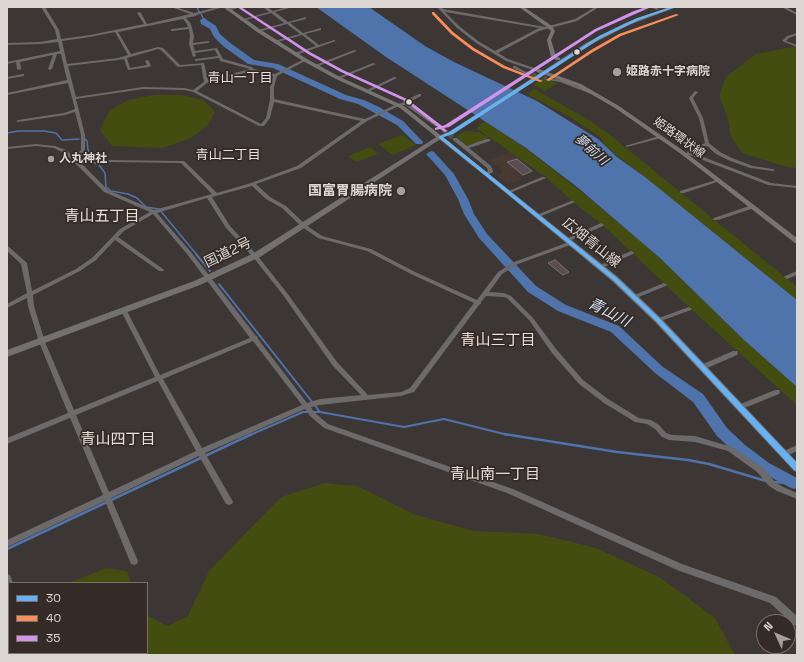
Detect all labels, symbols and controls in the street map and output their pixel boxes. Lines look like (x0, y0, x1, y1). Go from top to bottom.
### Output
unlabelled marker (572, 47, 582, 57)
place label: 姫路赤十字病院 (626, 65, 710, 79)
marker: 姫路赤十字病院 (611, 66, 623, 78)
district label: 青山一丁目 (208, 70, 272, 86)
unlabelled marker (404, 97, 414, 107)
street label: 姫路環状線 (650, 115, 708, 161)
water label: 夢前川 (571, 131, 611, 169)
district label: 青山二丁目 (196, 147, 260, 163)
place label: 人丸神社 (59, 152, 107, 166)
marker: 人丸神社 (46, 154, 56, 164)
place label: 国富胃腸病院 (308, 183, 392, 199)
marker: 国富胃腸病院 (395, 185, 407, 197)
district label: 青山五丁目 (65, 208, 139, 226)
street label: 広畑青山線 (559, 214, 623, 272)
street label: 国道2号 (202, 234, 254, 272)
water label: 青山川 (585, 295, 633, 331)
district label: 青山三丁目 (461, 332, 535, 350)
district label: 青山四丁目 (81, 431, 155, 449)
district label: 青山南一丁目 (450, 466, 540, 484)
legend (8, 582, 148, 654)
text: 30 (46, 590, 61, 606)
text: 40 (46, 610, 61, 626)
north arrow (756, 614, 796, 654)
text: N (760, 619, 776, 634)
text: 35 (46, 630, 60, 646)

